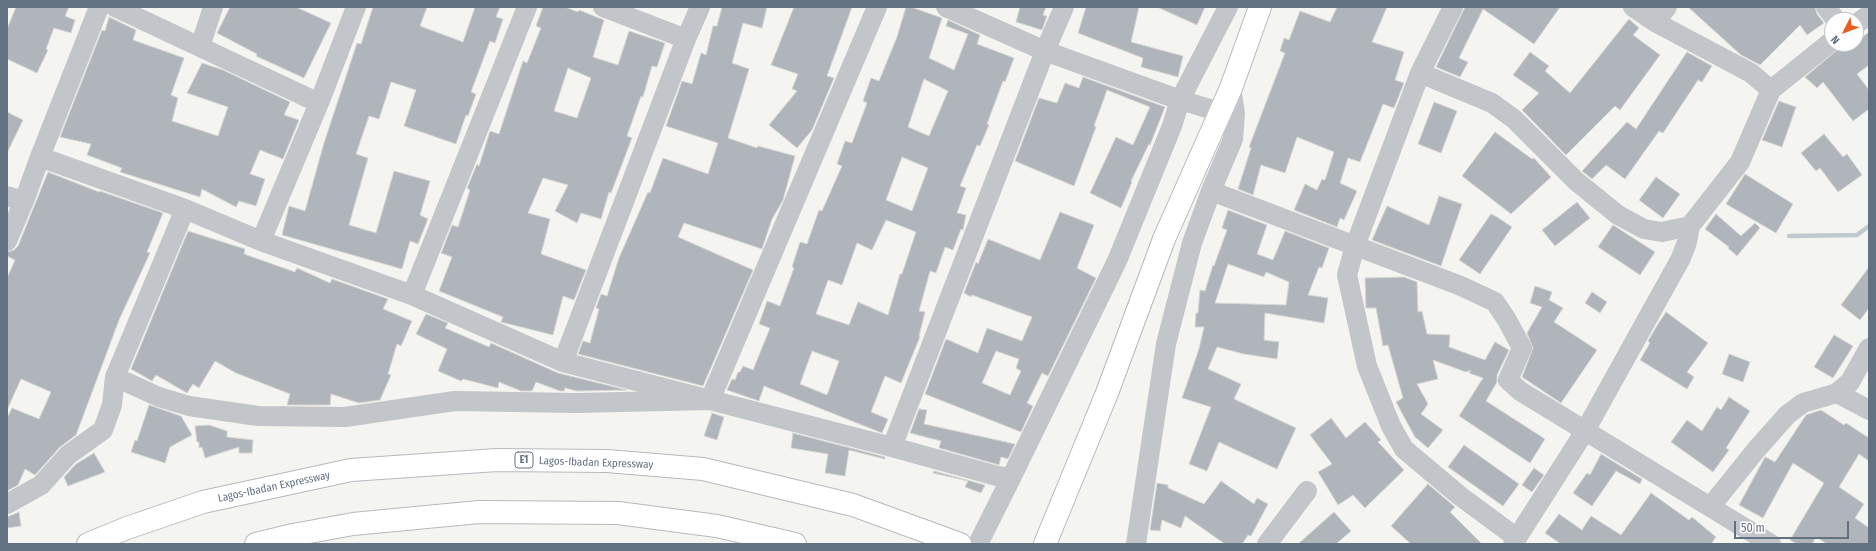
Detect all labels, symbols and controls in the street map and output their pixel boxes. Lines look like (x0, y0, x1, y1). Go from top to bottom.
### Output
north arrow (1824, 12, 1864, 52)
text: N (1828, 33, 1842, 46)
road number: E1 (515, 452, 533, 468)
street label: Lagos-Ibadan Expressway (539, 454, 653, 472)
street label: Lagos-Ibadan Expressway (217, 469, 331, 505)
scale bar (1736, 513, 1851, 539)
text: 50 m (1741, 521, 1765, 535)

